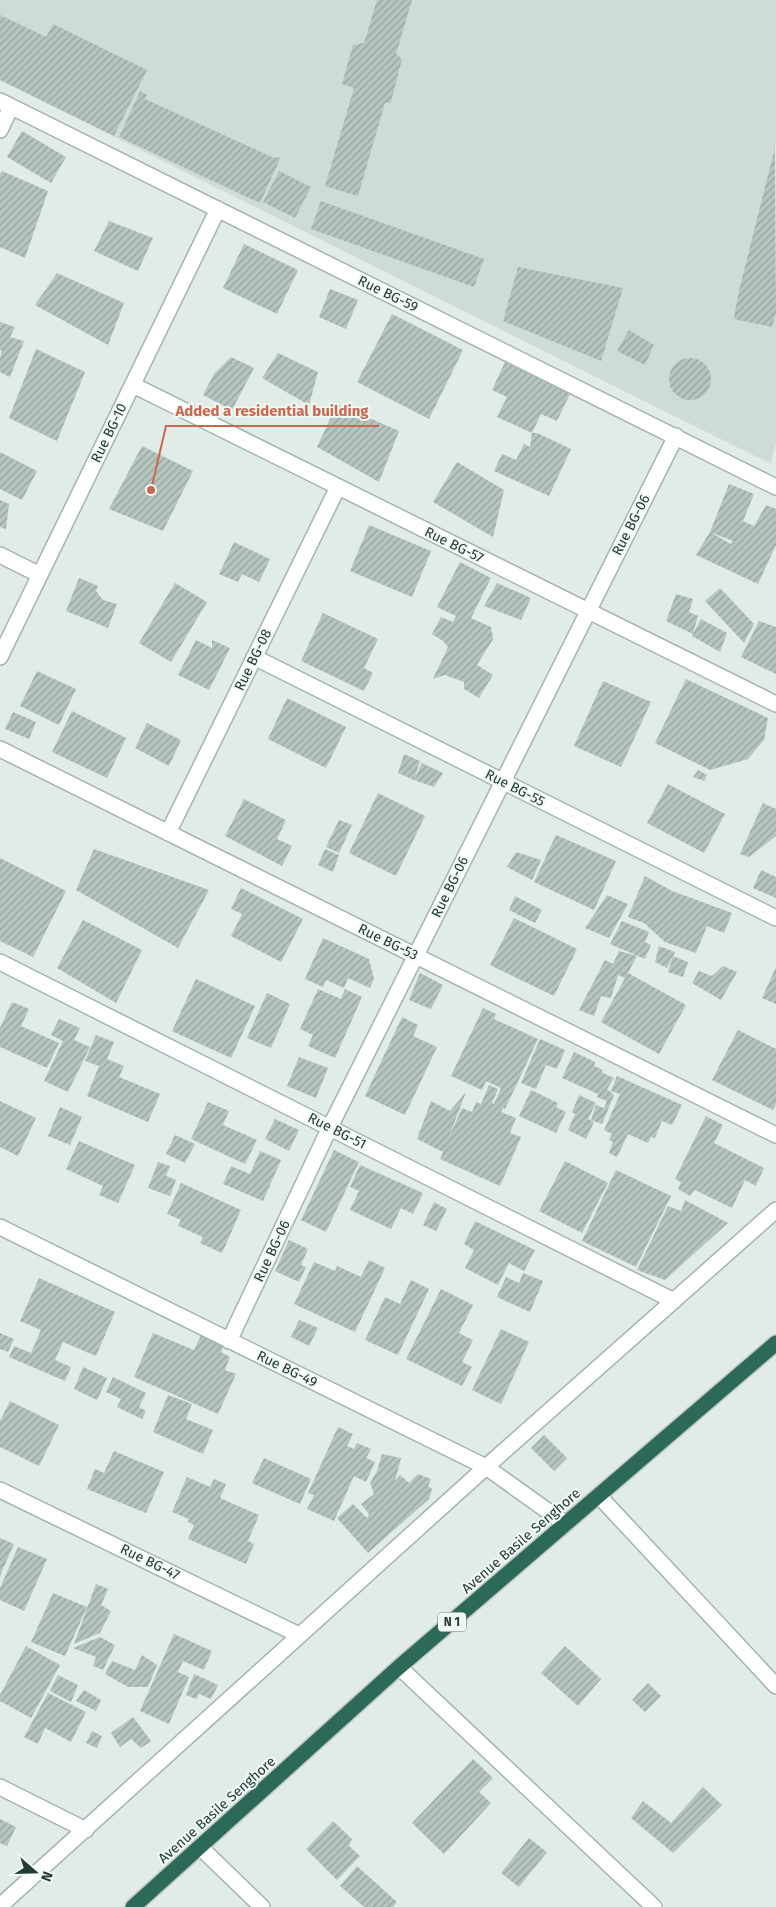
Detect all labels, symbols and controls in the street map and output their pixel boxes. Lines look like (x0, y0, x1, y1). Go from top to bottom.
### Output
street label: Rue BG-59 (355, 272, 421, 316)
callout: Added a residential building (166, 396, 379, 426)
street label: Rue BG-10 (87, 400, 131, 465)
text: Added a residential building (174, 402, 369, 420)
street label: Rue BG-06 (608, 492, 654, 558)
street label: Rue BG-57 (422, 523, 486, 567)
street label: Rue BG-08 (231, 626, 275, 694)
street label: Rue BG-55 (482, 766, 548, 810)
street label: Rue BG-06 (428, 854, 472, 920)
street label: Rue BG-53 (355, 920, 421, 964)
street label: Rue BG-51 (305, 1109, 369, 1153)
street label: Rue BG-06 (250, 1217, 294, 1285)
street label: Rue BG-49 (254, 1347, 320, 1391)
street label: Avenue Basile Senghore (458, 1485, 584, 1597)
street label: Rue BG-47 (117, 1540, 183, 1584)
road number: N 1 (438, 1612, 466, 1631)
street label: Avenue Basile Senghore (155, 1753, 279, 1867)
north arrow (10, 1847, 60, 1897)
text: N (37, 1869, 56, 1884)

